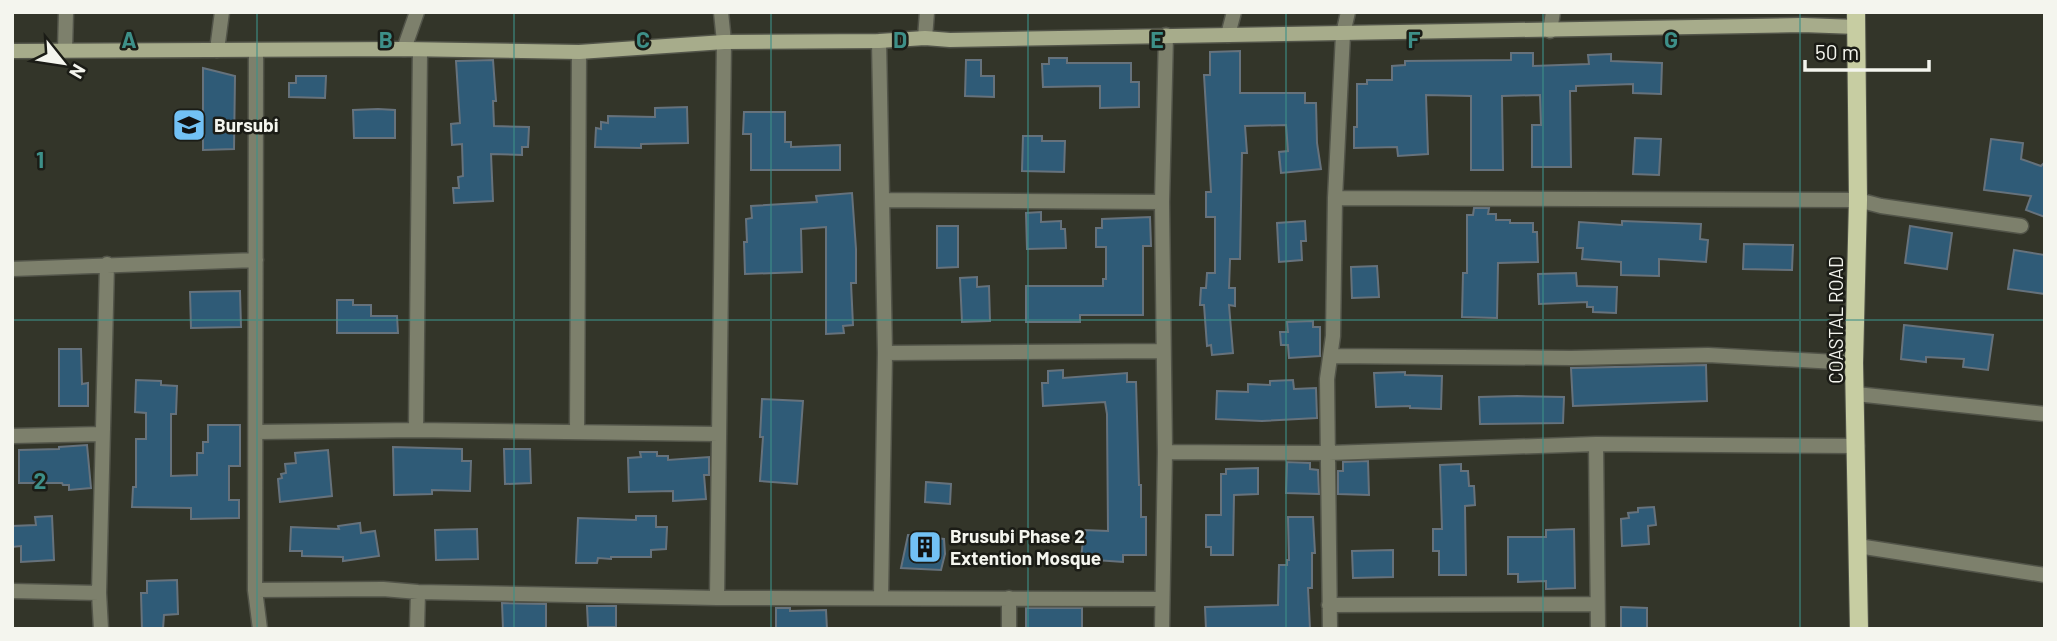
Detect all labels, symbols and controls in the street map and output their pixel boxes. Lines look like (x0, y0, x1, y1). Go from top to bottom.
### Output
text: A (121, 25, 137, 53)
text: B (379, 25, 393, 53)
text: C (636, 25, 650, 53)
text: D (893, 25, 907, 53)
text: E (1150, 25, 1164, 53)
text: F (1408, 25, 1421, 53)
text: G (1664, 25, 1678, 53)
north arrow (28, 28, 98, 98)
scale bar (1805, 28, 1929, 72)
text: 50 m (1815, 39, 1859, 64)
text: N (65, 61, 91, 83)
school or university icon: Bursubi (170, 106, 208, 144)
place label: Bursubi (214, 113, 279, 136)
text: 1 (36, 145, 44, 173)
street label: COASTAL ROAD (1824, 256, 1847, 384)
text: 2 (34, 466, 46, 494)
place label: Brusubi Phase 2 Extention Mosque (950, 524, 1101, 569)
building icon: Brusubi Phase 2 Extention Mosque (906, 528, 944, 566)

